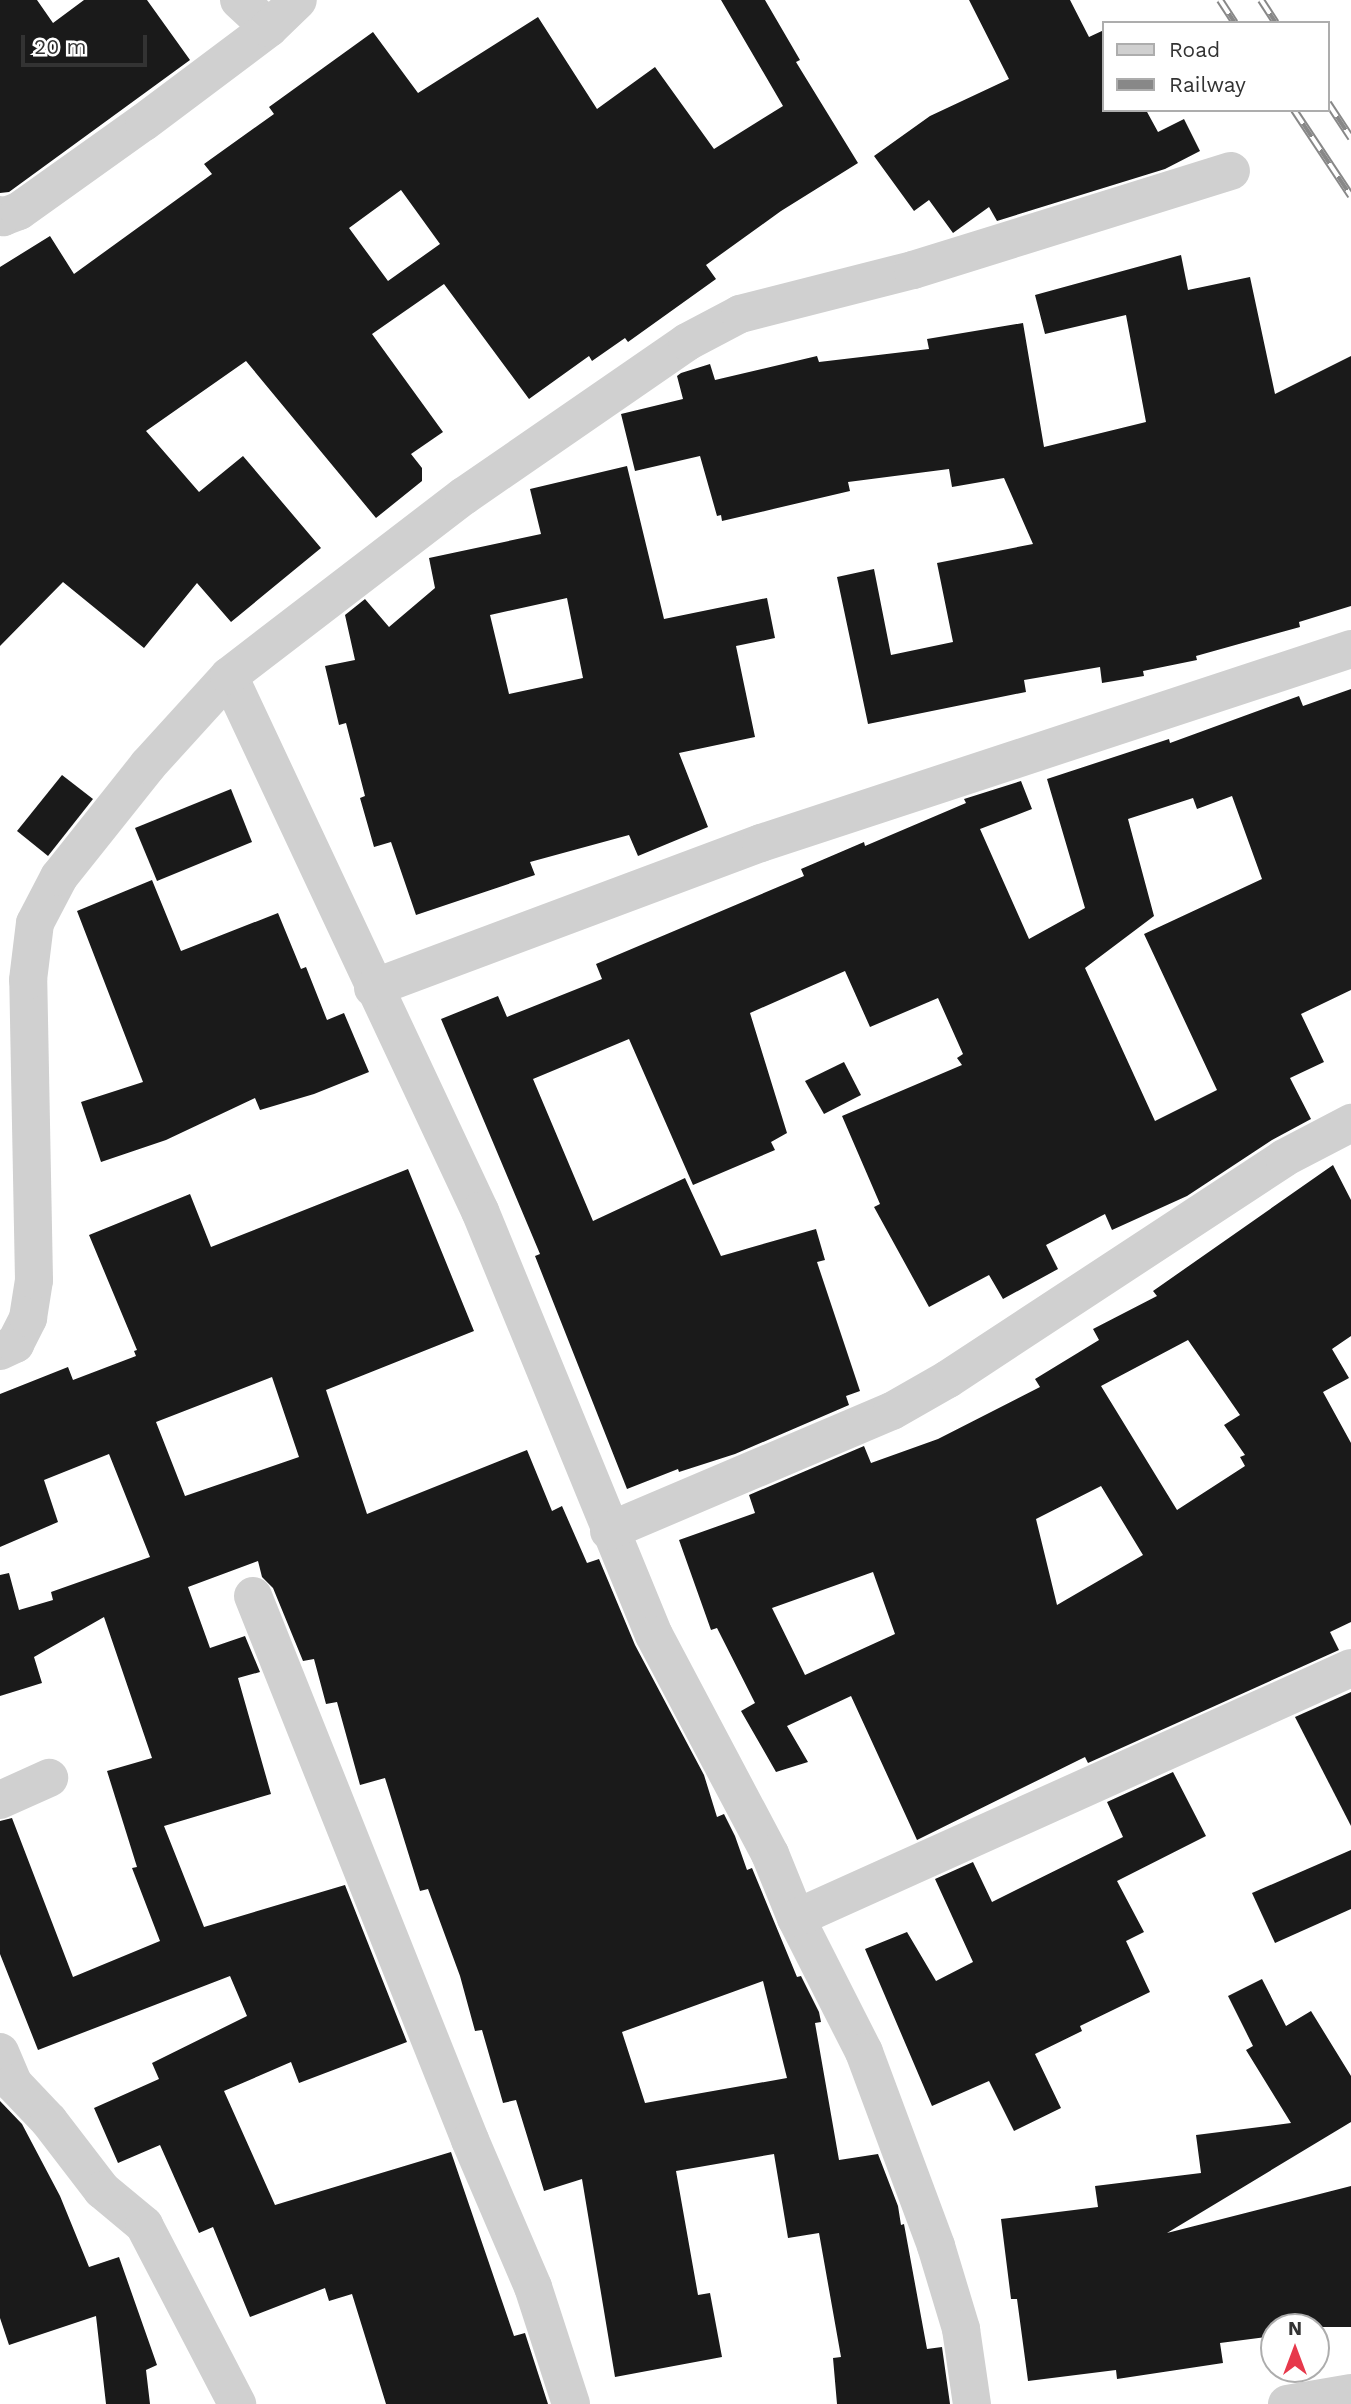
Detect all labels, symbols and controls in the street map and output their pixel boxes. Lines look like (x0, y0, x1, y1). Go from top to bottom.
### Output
scale bar (24, 21, 150, 65)
legend (1102, 21, 1330, 112)
text: 20 m (34, 34, 86, 59)
text: Road (1169, 37, 1220, 62)
text: Railway (1169, 72, 1246, 97)
north arrow (1260, 2313, 1330, 2383)
text: N (1288, 2317, 1302, 2340)

